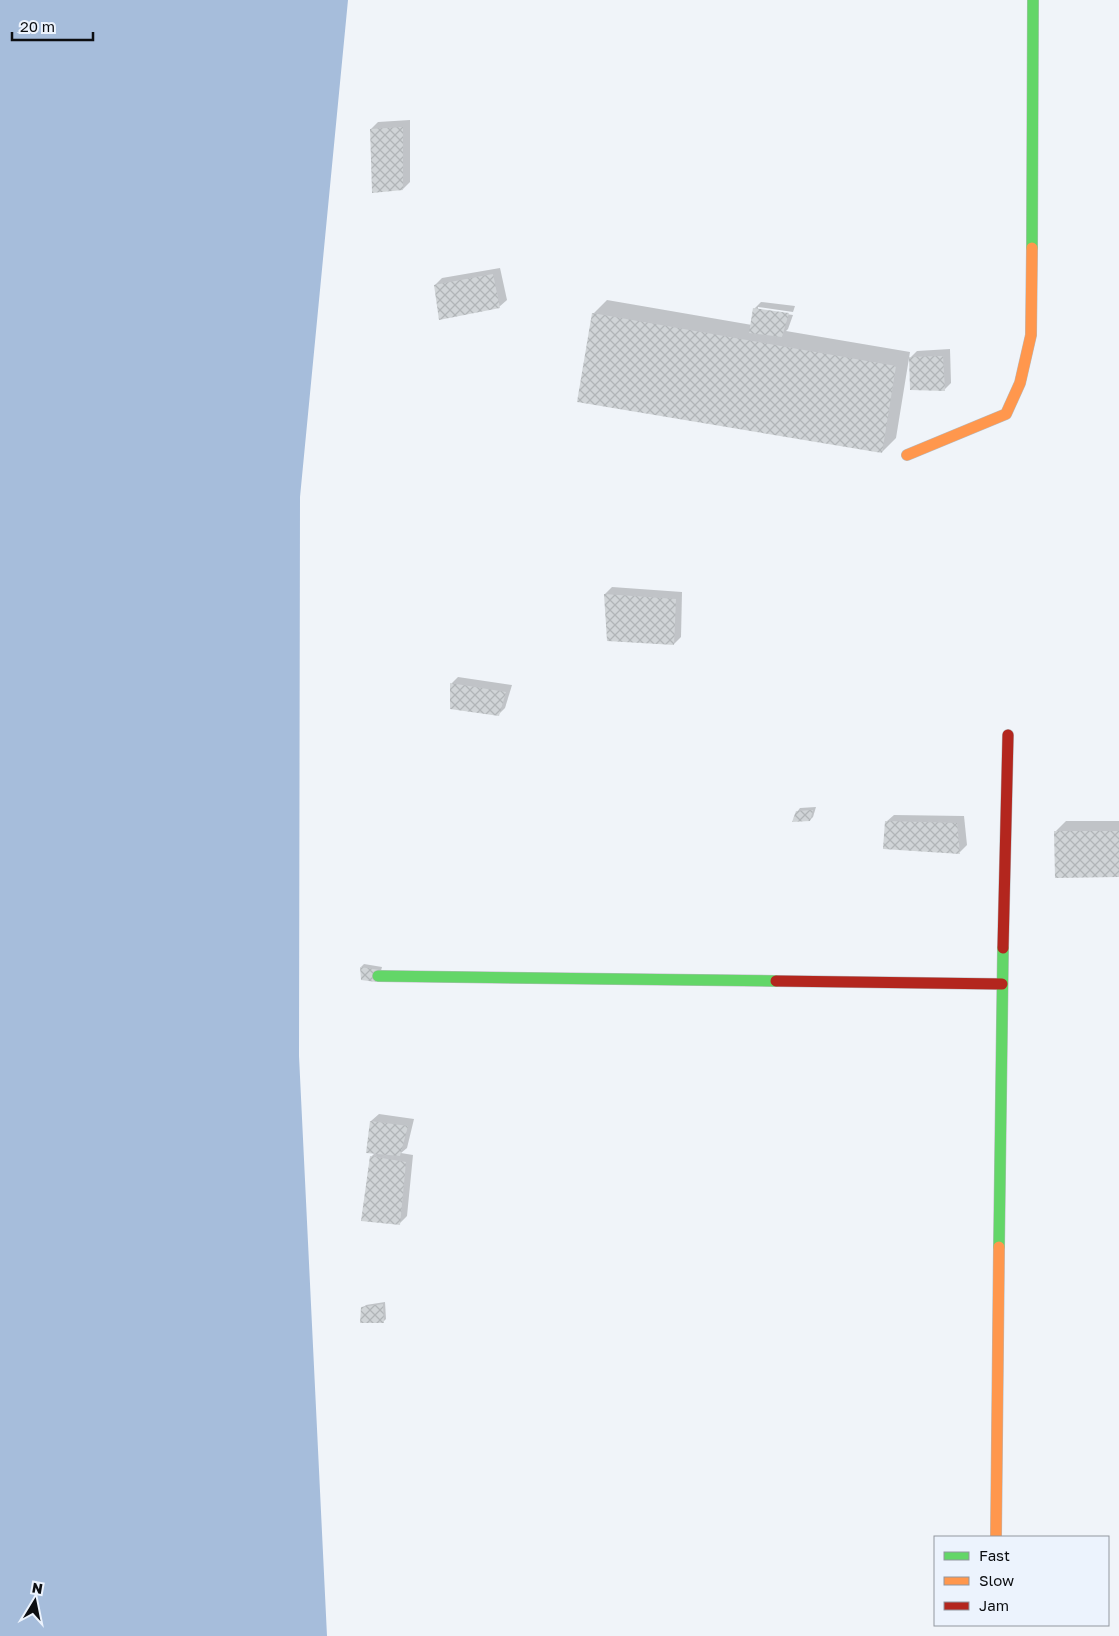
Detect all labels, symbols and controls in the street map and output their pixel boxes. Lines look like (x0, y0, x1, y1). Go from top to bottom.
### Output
scale bar (12, 10, 94, 42)
text: 20 m (20, 17, 55, 35)
legend (934, 1536, 1109, 1626)
text: Fast (979, 1546, 1010, 1564)
text: Slow (979, 1571, 1014, 1589)
north arrow (10, 1576, 60, 1626)
text: N (31, 1578, 44, 1597)
text: Jam (979, 1596, 1009, 1614)

